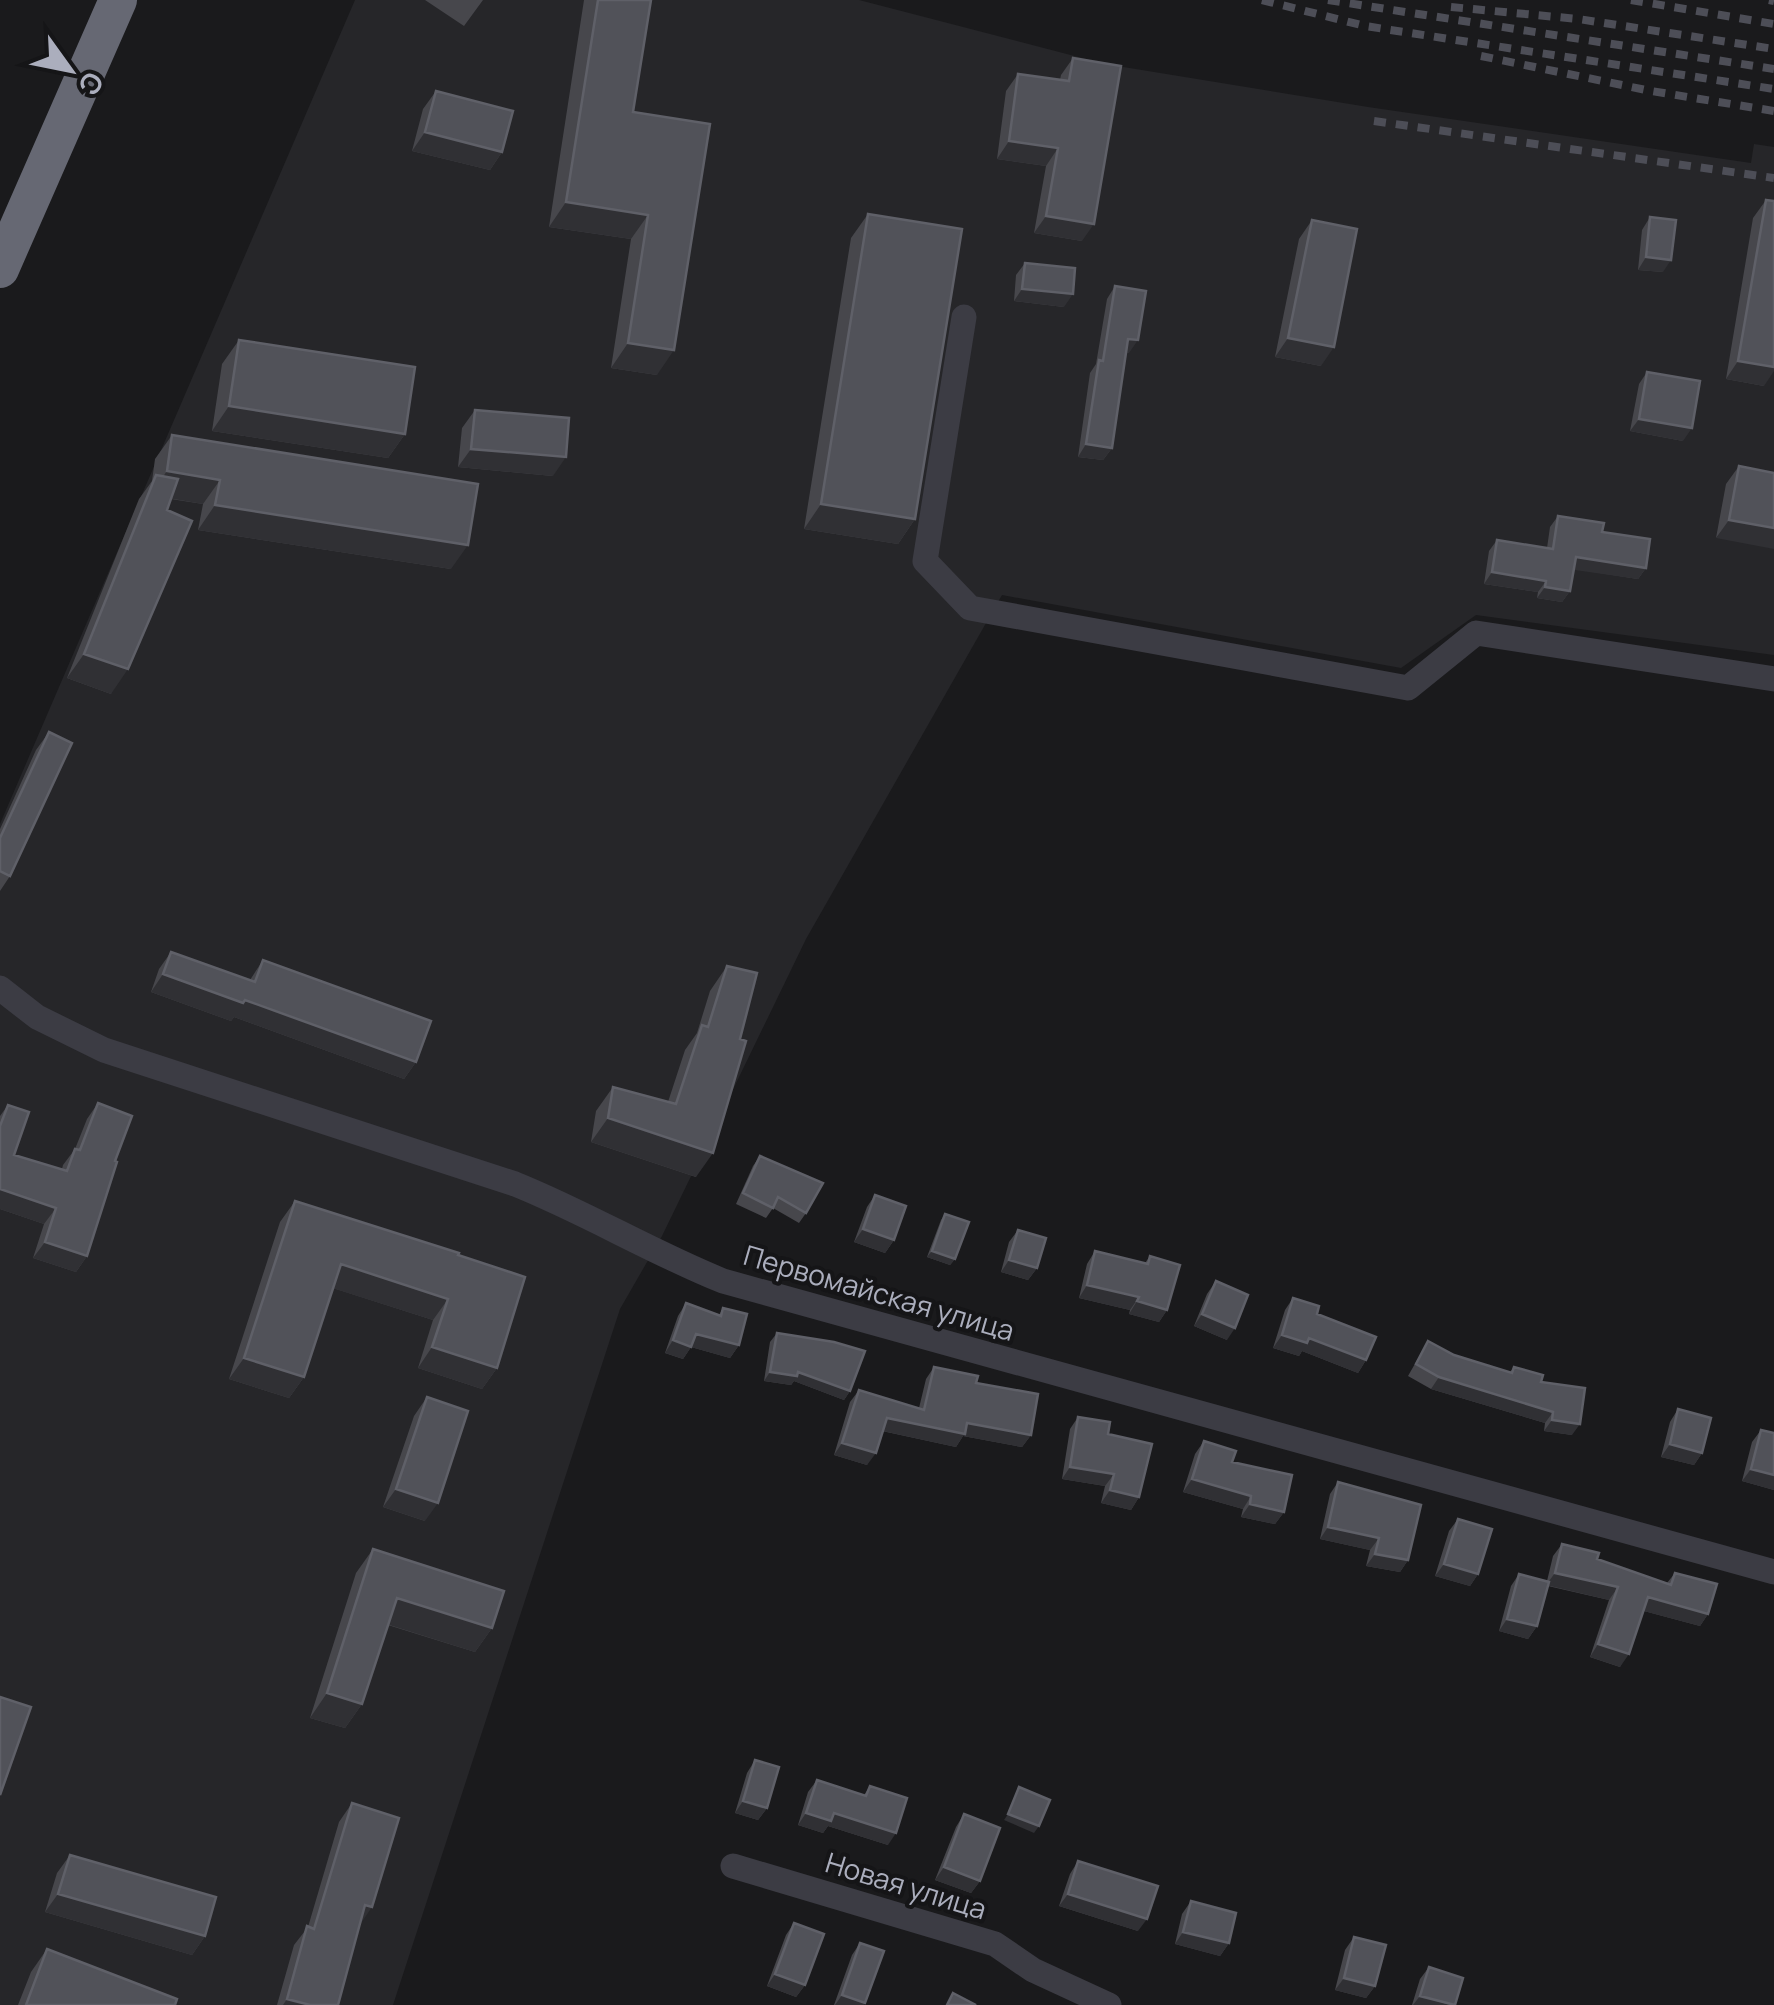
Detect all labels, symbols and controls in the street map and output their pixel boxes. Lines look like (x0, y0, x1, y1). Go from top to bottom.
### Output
north arrow (20, 20, 120, 120)
text: С (70, 65, 113, 103)
street label: Первомайская улица (740, 1235, 1019, 1349)
street label: Новая улица (821, 1843, 991, 1928)

